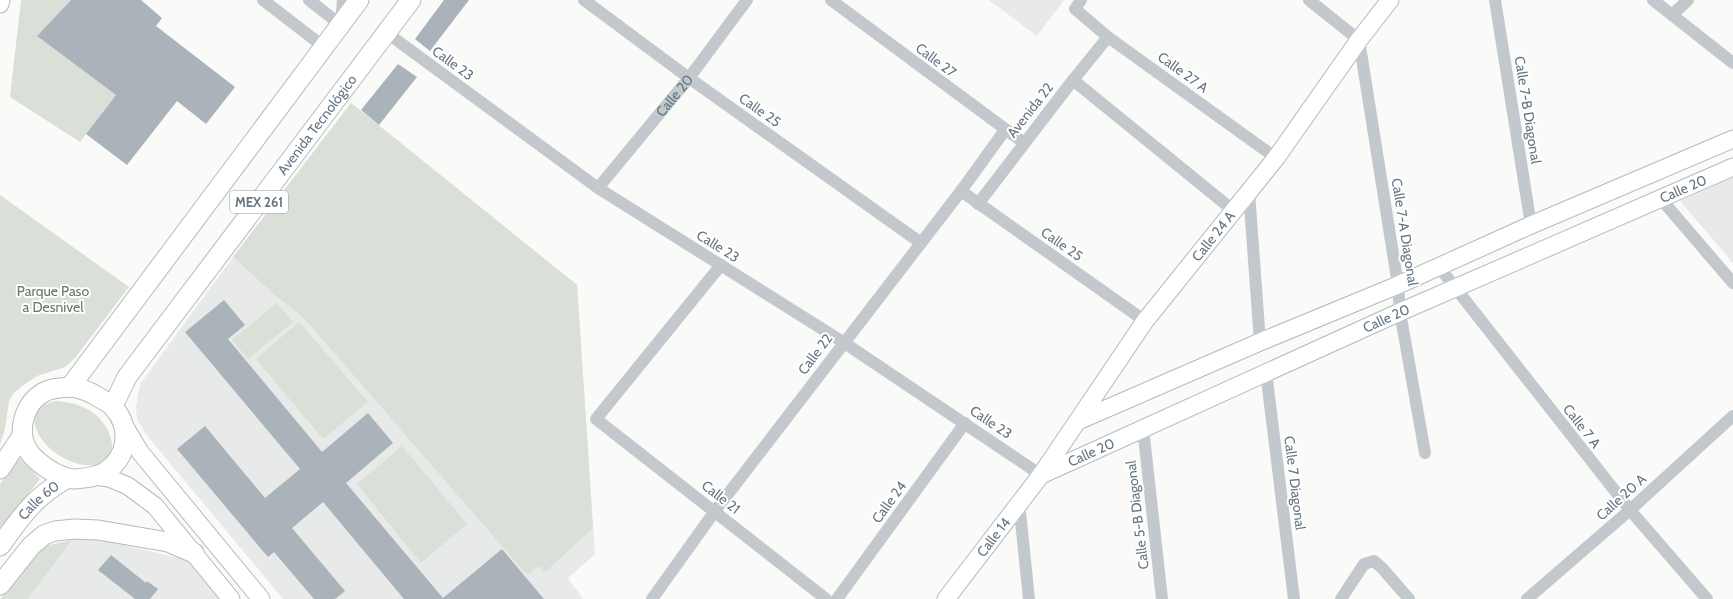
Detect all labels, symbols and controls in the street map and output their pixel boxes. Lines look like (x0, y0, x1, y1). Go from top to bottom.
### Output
street label: Calle 27 (912, 39, 960, 81)
street label: Calle 23 (429, 42, 477, 84)
street label: Calle 27 A (1154, 48, 1212, 97)
street label: Calle 7-B Diagonal (1511, 55, 1546, 166)
street label: Avenida Tecnológico (273, 71, 361, 179)
street label: Calle 20 (652, 71, 697, 120)
street label: Avenida 22 (1003, 79, 1057, 141)
street label: Calle 25 (736, 89, 784, 131)
street label: Calle 20 (1657, 171, 1709, 207)
street label: Calle 7-A Diagonal (1388, 177, 1423, 288)
road number: MEX 261 (230, 191, 288, 213)
street label: Calle 24 A (1188, 207, 1239, 265)
street label: Calle 25 (1038, 223, 1086, 265)
street label: Calle 23 (693, 226, 743, 266)
park label: Parque Paso a Desnivel (17, 282, 89, 316)
street label: Calle 20 (1360, 300, 1412, 337)
street label: Calle 22 (794, 330, 836, 378)
street label: Calle 7 A (1559, 400, 1605, 452)
street label: Calle 23 (966, 401, 1016, 443)
street label: Calle 20 (1065, 434, 1117, 471)
street label: Calle 7 Diagonal (1280, 435, 1310, 532)
street label: Calle 5-B Diagonal (1121, 459, 1153, 570)
street label: Calle 20 A (1592, 470, 1650, 524)
street label: Calle 21 (698, 476, 744, 518)
street label: Calle 60 (14, 477, 63, 523)
street label: Calle 24 (868, 477, 910, 527)
street label: Calle 14 (973, 514, 1014, 560)

